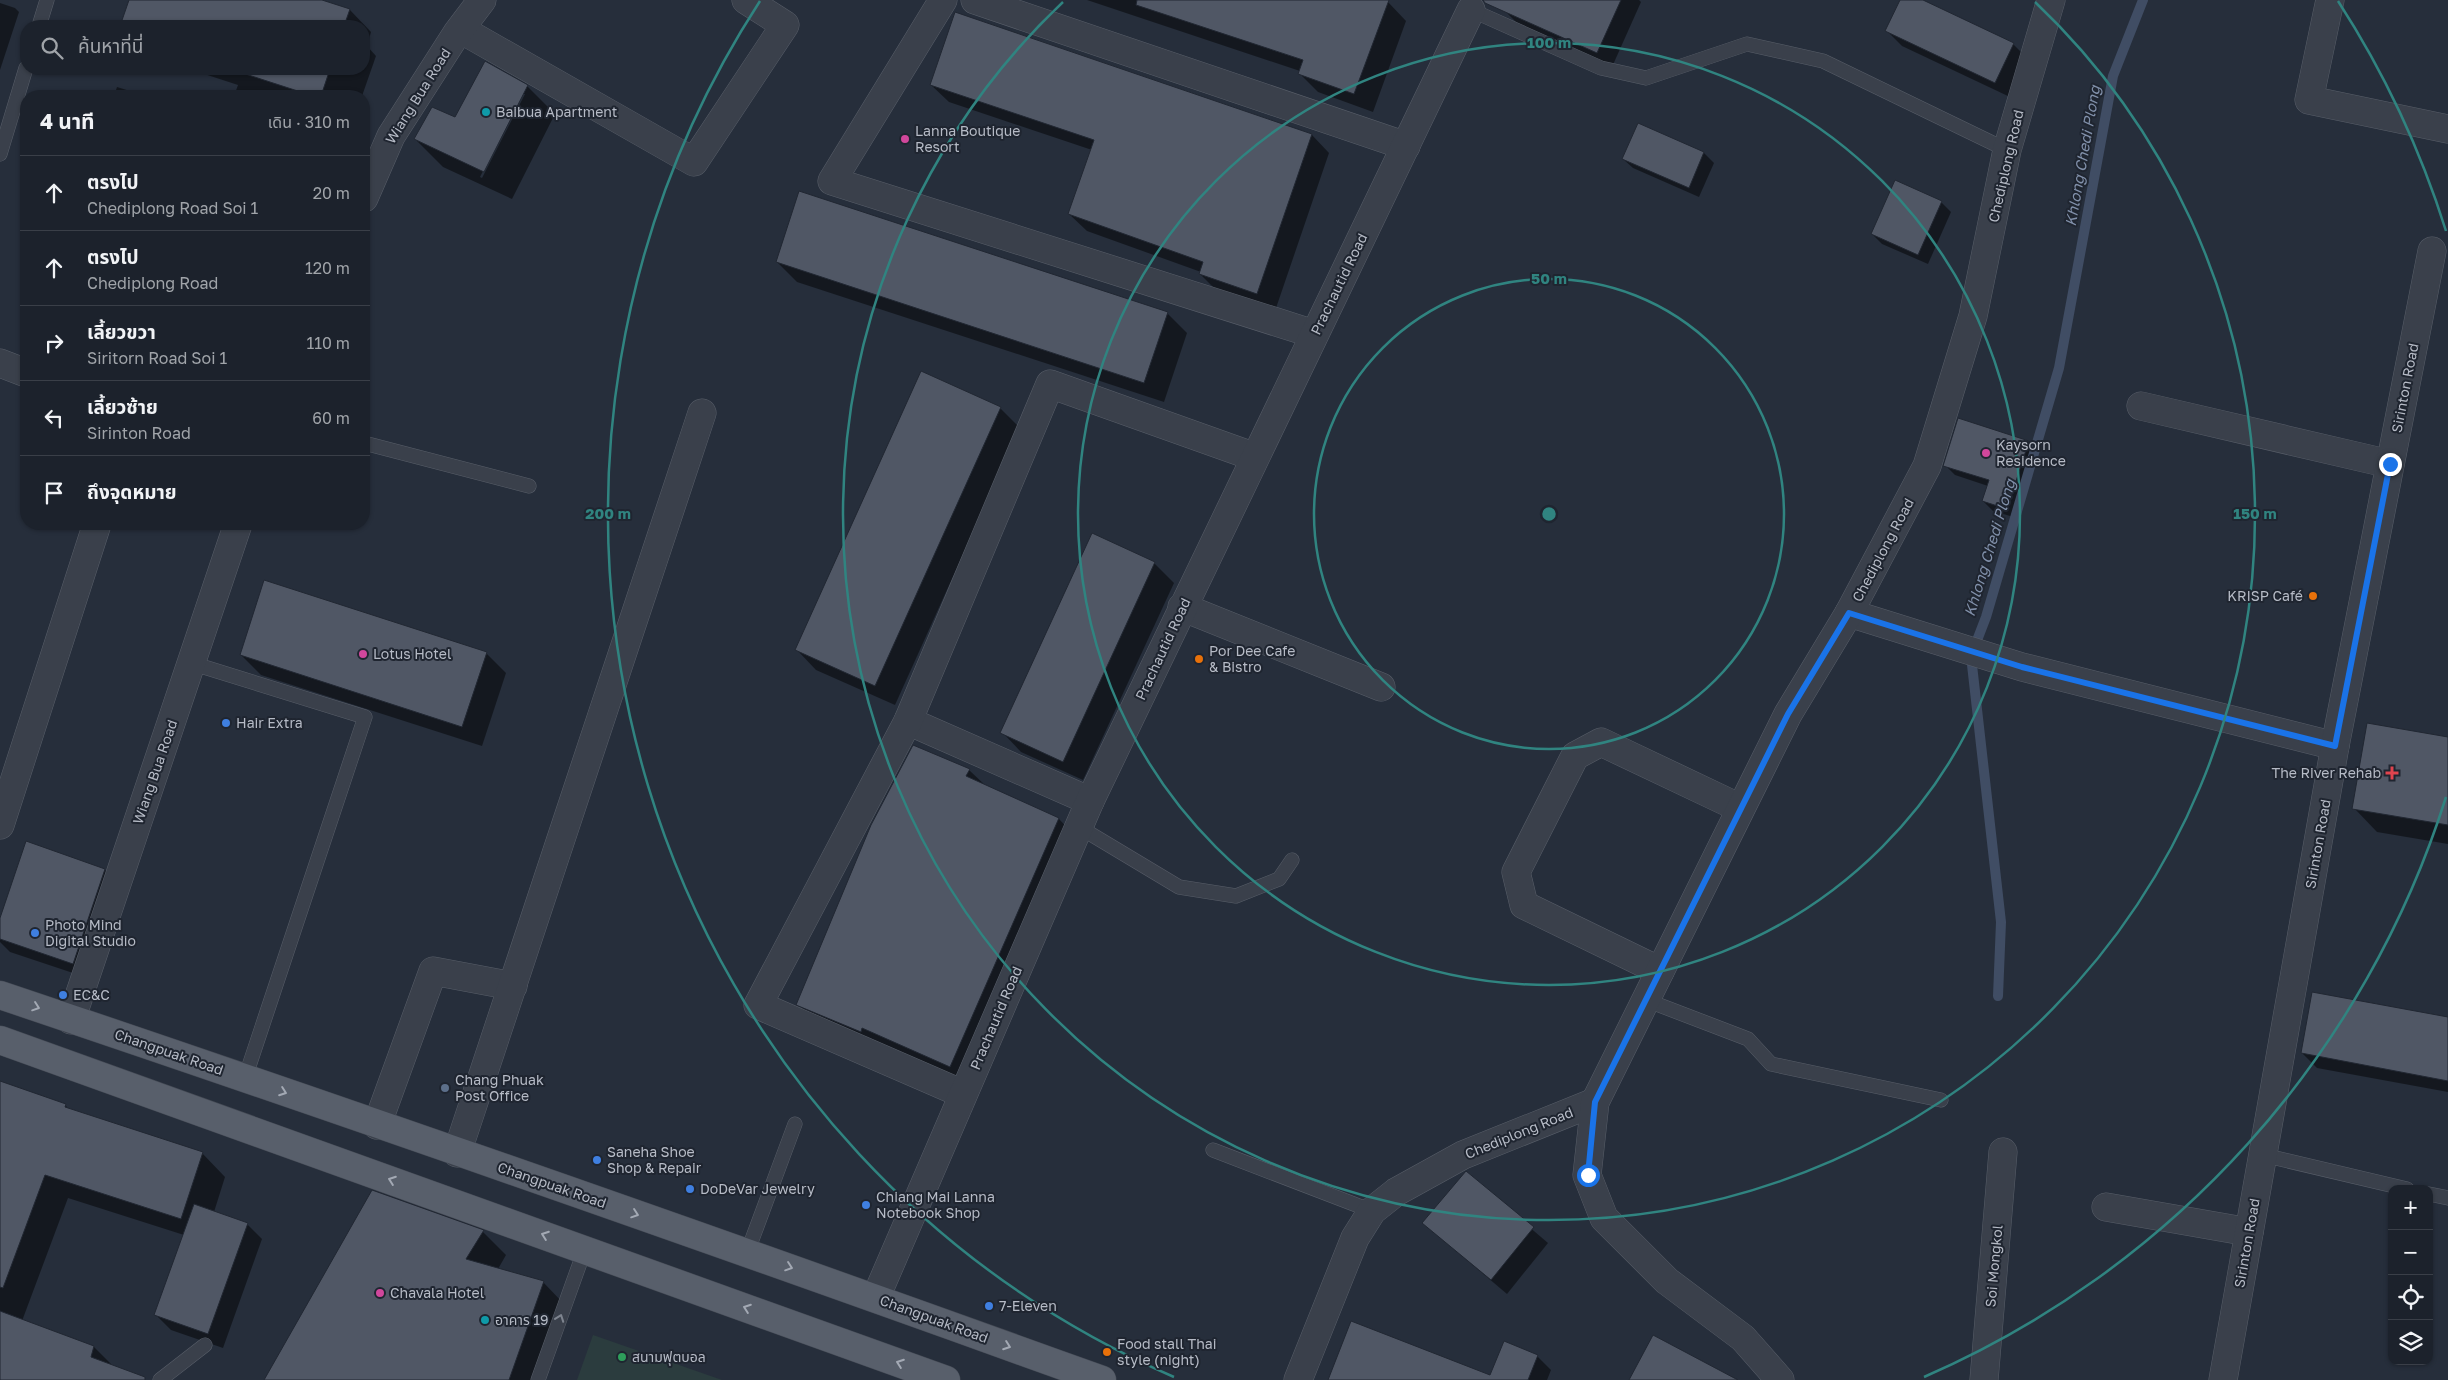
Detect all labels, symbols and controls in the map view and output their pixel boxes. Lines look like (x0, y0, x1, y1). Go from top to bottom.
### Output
search box (20, 20, 370, 75)
text: 100 m (1527, 33, 1571, 51)
icon: search (38, 34, 66, 62)
text: ค้นหาที่นี่ (78, 34, 143, 57)
street label: Wiang Bua Road (381, 45, 454, 147)
water label: Khlong Chedi Plong (2061, 82, 2105, 228)
place label: Baibua Apartment (496, 103, 617, 120)
marker: Baibua Apartment (480, 106, 492, 118)
text: 4 นาที (40, 108, 95, 134)
street label: Chediplong Road (1984, 108, 2027, 224)
text: เดิน · 310 m (268, 112, 350, 132)
place label: Lanna Boutique Resort (915, 122, 1020, 155)
marker: Lanna Boutique Resort (899, 133, 911, 145)
text: ตรงไป (87, 170, 139, 193)
icon: ahead (40, 179, 68, 207)
text: 20 m (313, 183, 350, 203)
text: Chediplong Road Soi 1 (87, 198, 258, 218)
street label: Prachautid Road (1307, 230, 1370, 337)
text: ตรงไป (87, 245, 139, 268)
icon: ahead (40, 254, 68, 282)
text: 120 m (305, 258, 350, 278)
text: 50 m (1531, 269, 1567, 287)
text: Chediplong Road (87, 273, 218, 293)
text: เลี้ยวขวา (87, 320, 156, 343)
icon: right (40, 329, 68, 357)
text: 110 m (306, 333, 350, 353)
street label: Sirinton Road (2388, 342, 2422, 434)
text: Siritorn Road Soi 1 (87, 348, 227, 368)
text: เลี้ยวซ้าย (87, 395, 158, 418)
icon: left (40, 404, 68, 432)
text: 60 m (312, 408, 350, 428)
text: Sirinton Road (87, 423, 191, 443)
place label: Kaysorn Residence (1996, 436, 2066, 469)
marker: Kaysorn Residence (1980, 447, 1992, 459)
route end (2379, 453, 2402, 476)
water label: Khlong Chedi Plong (1960, 475, 2020, 619)
icon: arrive (40, 479, 68, 507)
text: ถึงจุดหมาย (87, 480, 177, 503)
street label: Chediplong Road (1848, 495, 1917, 605)
text: 200 m (585, 504, 631, 522)
text: 150 m (2233, 504, 2277, 522)
centre of rings (1540, 505, 1558, 523)
place label: KRISP Café (2227, 587, 2303, 604)
marker: KRISP Café (2307, 590, 2319, 602)
street label: Prachautid Road (1131, 595, 1194, 703)
place label: Por Dee Cafe & Bistro (1209, 642, 1295, 675)
place label: Lotus Hotel (373, 645, 451, 662)
marker: Lotus Hotel (357, 648, 369, 660)
marker: Por Dee Cafe & Bistro (1193, 653, 1205, 665)
place label: Hair Extra (236, 714, 303, 731)
street label: Wiang Bua Road (129, 717, 180, 826)
marker: Hair Extra (220, 717, 232, 729)
place label: The River Rehab (2272, 764, 2381, 781)
marker: The River Rehab (2385, 766, 2399, 780)
street label: Sirinton Road (2301, 798, 2334, 890)
place label: Photo Mind Digital Studio (45, 916, 136, 949)
marker: Photo Mind Digital Studio (29, 927, 41, 939)
street label: Prachautid Road (966, 963, 1025, 1072)
place label: EC&C (73, 986, 110, 1003)
marker: EC&C (57, 989, 69, 1001)
one-way arrow (31, 1002, 39, 1012)
street label: Changpuak Road (113, 1025, 226, 1078)
place label: Chang Phuak Post Office (455, 1071, 544, 1104)
marker: Chang Phuak Post Office (439, 1082, 451, 1094)
one-way arrow (278, 1086, 287, 1096)
street label: Chediplong Road (1462, 1103, 1575, 1162)
place label: Saneha Shoe Shop & Repair (607, 1143, 702, 1176)
marker: Saneha Shoe Shop & Repair (591, 1154, 603, 1166)
street label: Changpuak Road (496, 1158, 609, 1211)
route start (1577, 1164, 1600, 1187)
one-way arrow (388, 1176, 397, 1186)
place label: DoDeVar Jewelry (700, 1180, 815, 1197)
marker: DoDeVar Jewelry (684, 1183, 696, 1195)
map controls (2388, 1185, 2433, 1365)
button: + (2388, 1185, 2433, 1230)
place label: Chiang Mai Lanna Notebook Shop (876, 1188, 995, 1221)
street label: Sirinton Road (2230, 1197, 2263, 1289)
marker: Chiang Mai Lanna Notebook Shop (860, 1199, 872, 1211)
one-way arrow (630, 1208, 639, 1218)
street label: Soi Mongkol (1981, 1224, 2006, 1308)
button: − (2388, 1230, 2433, 1275)
one-way arrow (541, 1231, 550, 1241)
one-way arrow (784, 1261, 792, 1271)
button: locate (2388, 1275, 2433, 1320)
place label: Chavala Hotel (390, 1284, 484, 1301)
marker: Chavala Hotel (374, 1287, 386, 1299)
street label: Changpuak Road (878, 1291, 991, 1346)
place label: 7-Eleven (999, 1297, 1057, 1314)
marker: 7-Eleven (983, 1300, 995, 1312)
one-way arrow (743, 1304, 752, 1314)
place label: อาคาร 19 (495, 1311, 549, 1328)
marker: อาคาร 19 (479, 1314, 491, 1326)
one-way arrow (554, 1314, 564, 1322)
button: layers (2388, 1320, 2433, 1365)
place label: Food stall Thai style (night) (1117, 1335, 1216, 1368)
one-way arrow (1002, 1340, 1011, 1350)
marker: Food stall Thai style (night) (1101, 1346, 1113, 1358)
place label: สนามฟุตบอล (632, 1348, 706, 1366)
marker: สนามฟุตบอล (616, 1351, 628, 1363)
one-way arrow (896, 1359, 905, 1369)

